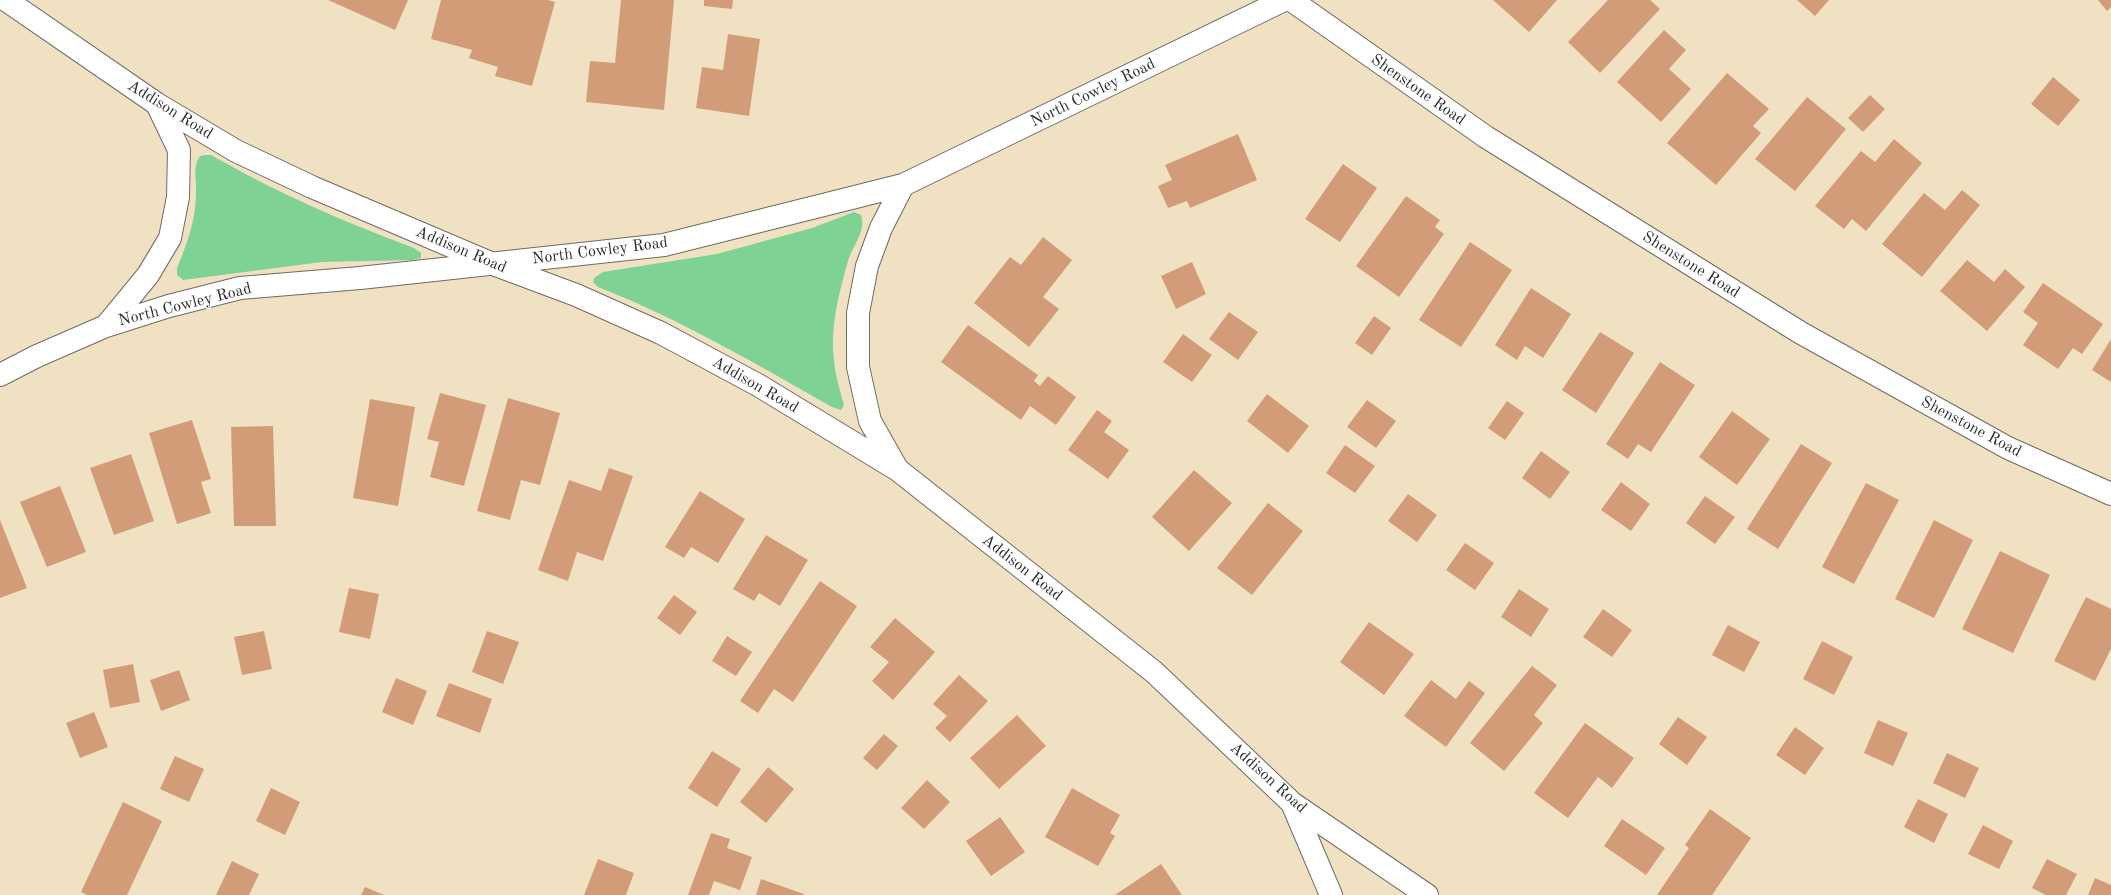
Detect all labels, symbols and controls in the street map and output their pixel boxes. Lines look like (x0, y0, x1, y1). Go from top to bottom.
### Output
street label: Shenstone Road (1367, 50, 1469, 130)
street label: North Cowley Road (1027, 54, 1159, 132)
street label: Addison Road (124, 76, 216, 144)
street label: Addison Road (413, 222, 509, 278)
street label: Shenstone Road (1639, 227, 1743, 303)
street label: North Cowley Road (531, 233, 669, 269)
street label: North Cowley Road (116, 279, 254, 331)
street label: Addison Road (708, 352, 802, 418)
street label: Shenstone Road (1917, 392, 2025, 462)
street label: Addison Road (978, 531, 1066, 605)
street label: Addison Road (1226, 738, 1310, 818)

